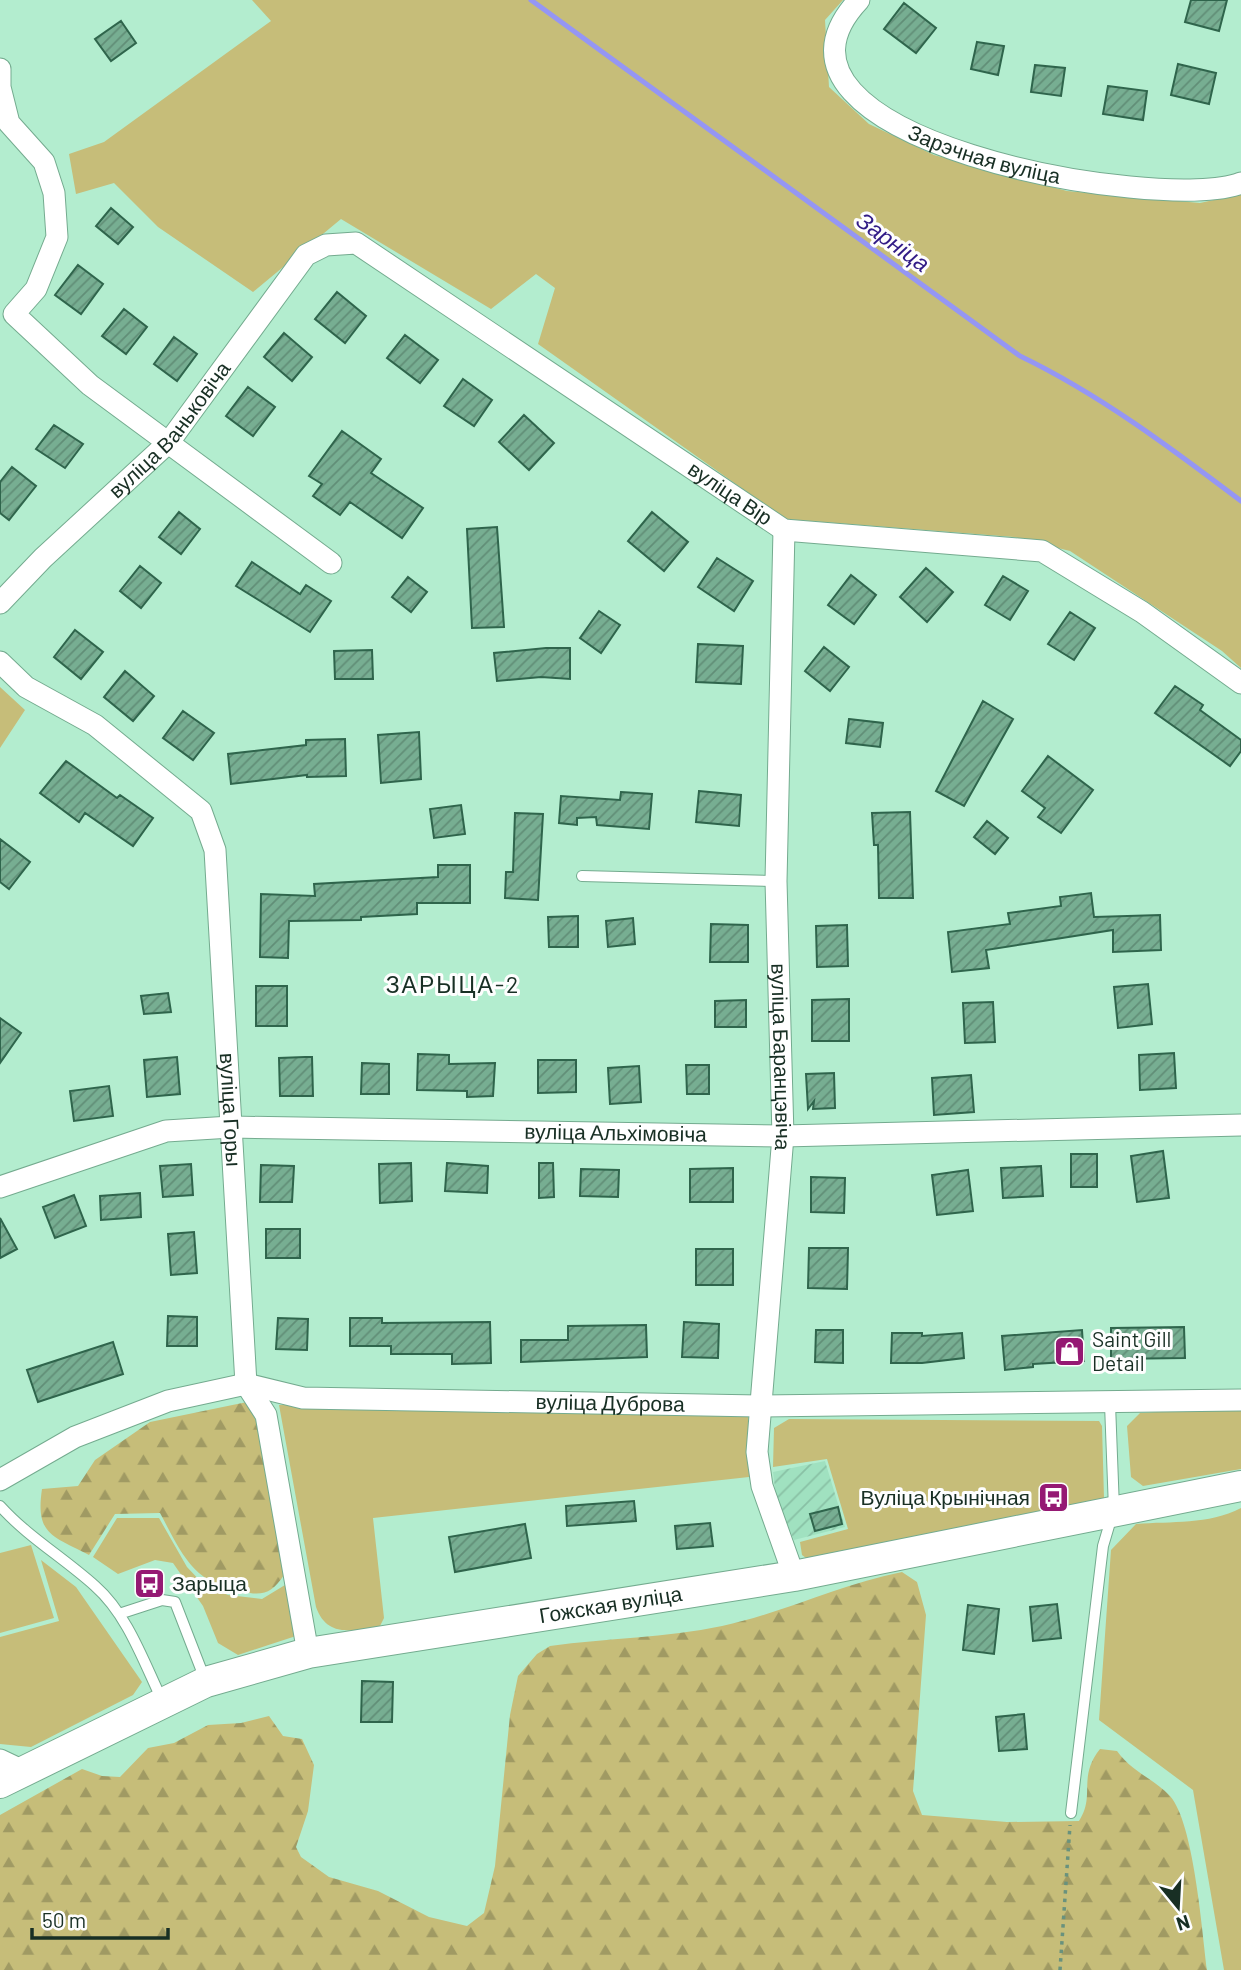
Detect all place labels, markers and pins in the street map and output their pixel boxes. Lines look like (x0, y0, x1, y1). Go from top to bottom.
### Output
place label: Saint Gill Detail (1092, 1326, 1171, 1375)
shop icon: Saint Gill Detail (1052, 1335, 1086, 1369)
bus stop icon: Вуліца Крынічная (1036, 1481, 1070, 1515)
place label: Вуліца Крынічная (861, 1484, 1030, 1509)
bus stop icon: Зарыца (132, 1567, 166, 1601)
place label: Зарыца (172, 1570, 247, 1595)

